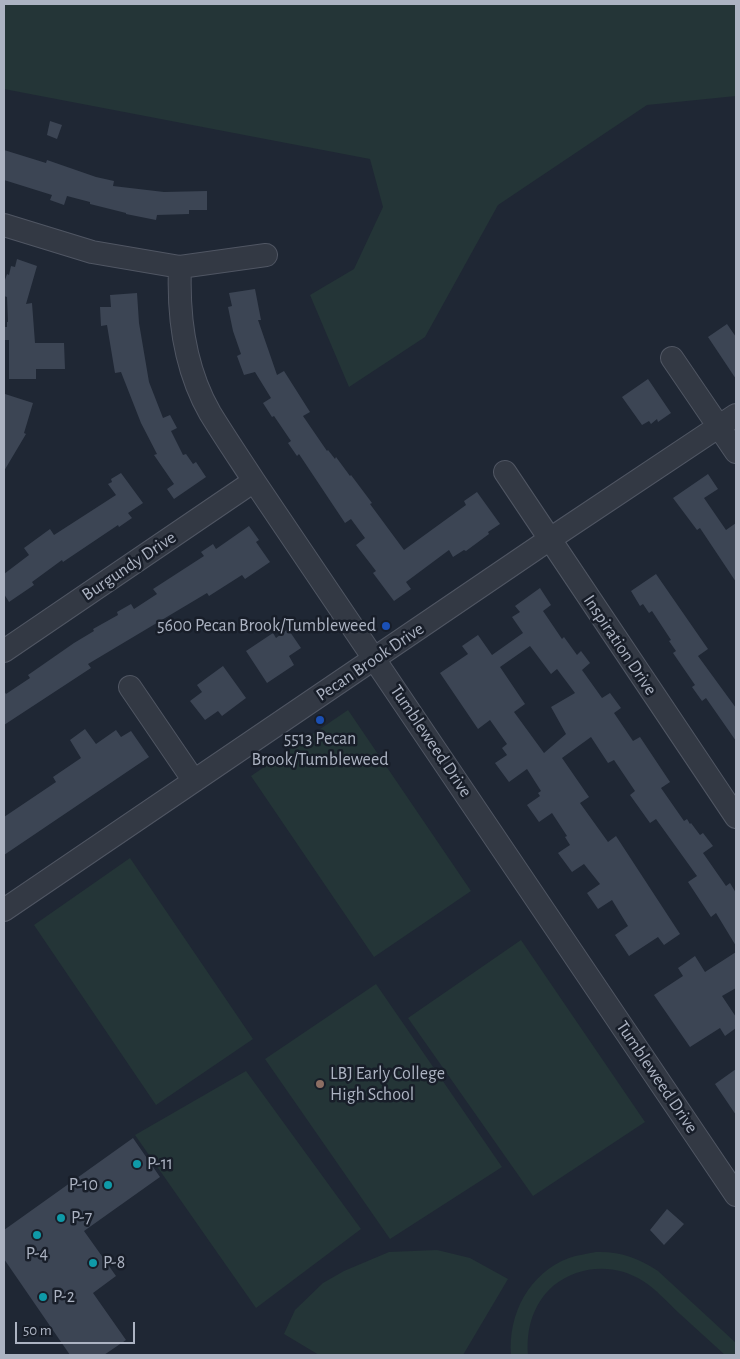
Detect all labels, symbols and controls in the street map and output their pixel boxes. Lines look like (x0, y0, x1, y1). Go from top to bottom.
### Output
street label: Burgundy Drive (78, 527, 180, 605)
street label: Inspiration Drive (578, 591, 662, 699)
place label: 5600 Pecan Brook/Tumbleweed (157, 615, 376, 637)
street label: Pecan Brook Drive (312, 618, 428, 706)
marker: 5600 Pecan Brook/Tumbleweed (380, 620, 392, 632)
street label: Tumbleweed Drive (385, 681, 477, 801)
marker: 5513 Pecan Brook/Tumbleweed (314, 714, 326, 726)
place label: 5513 Pecan Brook/Tumbleweed (251, 728, 389, 771)
street label: Tumbleweed Drive (611, 1017, 703, 1137)
place label: LBJ Early College High School (330, 1063, 445, 1106)
marker: LBJ Early College High School (314, 1078, 326, 1090)
place label: P-11 (147, 1153, 173, 1175)
marker: P-11 (131, 1158, 143, 1170)
place label: P-10 (69, 1174, 98, 1196)
marker: P-10 (102, 1179, 114, 1191)
place label: P-7 (71, 1207, 92, 1229)
marker: P-7 (55, 1212, 67, 1224)
marker: P-4 (31, 1229, 43, 1241)
place label: P-4 (26, 1243, 48, 1265)
place label: P-8 (103, 1252, 125, 1274)
marker: P-8 (87, 1257, 99, 1269)
place label: P-2 (53, 1286, 75, 1308)
marker: P-2 (37, 1291, 49, 1303)
scale bar (18, 1312, 138, 1344)
text: 50 m (23, 1323, 52, 1338)

